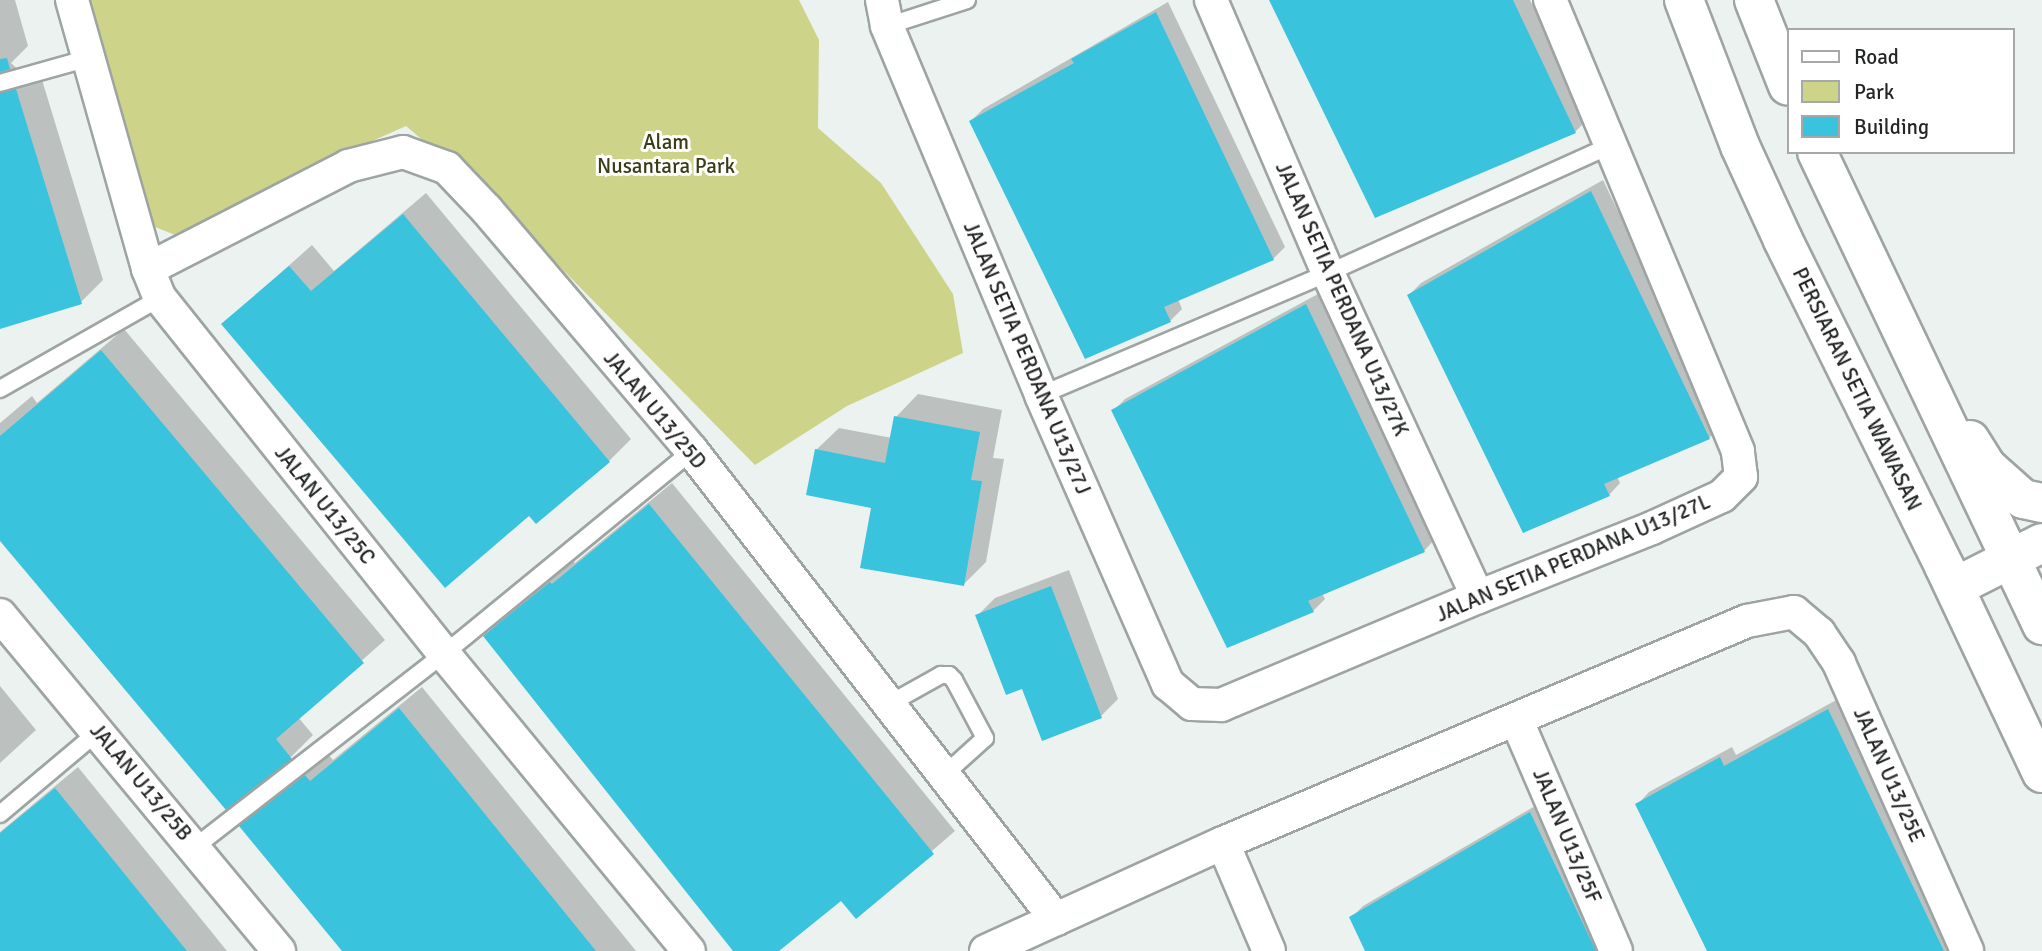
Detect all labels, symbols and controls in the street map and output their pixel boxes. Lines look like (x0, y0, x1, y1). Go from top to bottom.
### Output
legend (1786, 28, 2014, 154)
text: Road (1854, 44, 1899, 70)
text: Park (1854, 79, 1894, 105)
text: Building (1854, 114, 1929, 140)
park label: Alam Nusantara Park (597, 129, 735, 179)
street label: JALAN SETIA PERDANA U13/27K (1270, 158, 1414, 440)
street label: JALAN SETIA PERDANA U13/27J (958, 218, 1096, 498)
street label: PERSIARAN SETIA WAWASAN (1787, 263, 1927, 515)
street label: JALAN U13/25D (598, 346, 712, 474)
street label: JALAN U13/25C (269, 441, 381, 569)
street label: JALAN SETIA PERDANA U13/27L (1432, 489, 1714, 627)
street label: JALAN U13/25E (1848, 704, 1930, 846)
street label: JALAN U13/25B (85, 718, 197, 846)
street label: JALAN U13/25F (1527, 765, 1607, 907)

